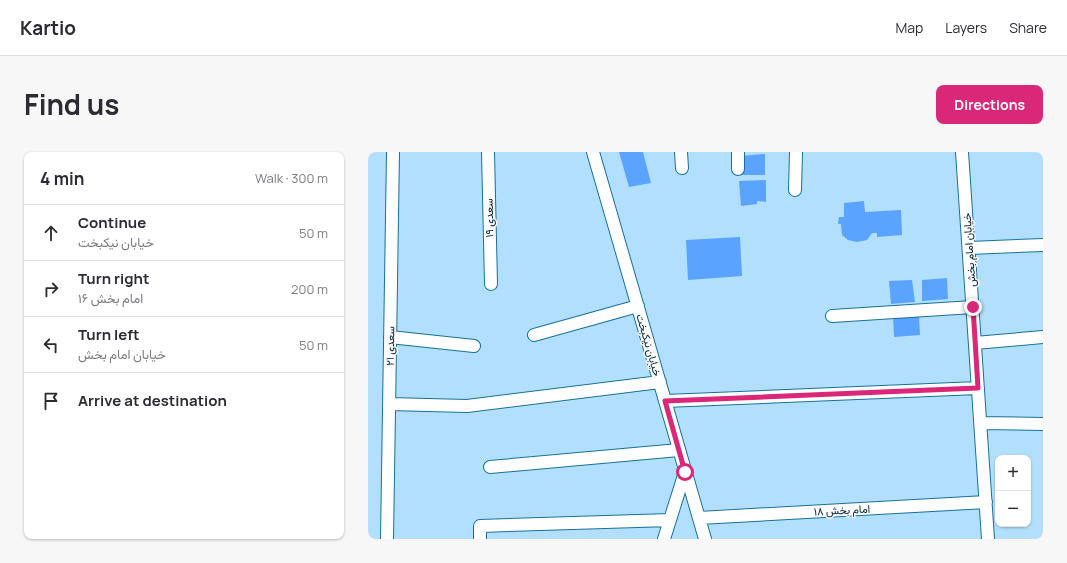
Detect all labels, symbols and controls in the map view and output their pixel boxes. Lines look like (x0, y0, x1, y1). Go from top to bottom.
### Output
text: Kartio (20, 15, 76, 41)
text: Map (895, 18, 923, 37)
text: Layers (945, 18, 987, 37)
text: Share (1009, 18, 1047, 37)
text: Find us (24, 85, 119, 123)
button: Directions (936, 85, 1043, 124)
text: 4 min (40, 167, 84, 190)
text: Walk · 300 m (255, 169, 328, 187)
street label: سعدی ۱۹ (481, 198, 496, 238)
text: Continue (78, 212, 146, 233)
street label: خیابان امام بخش (958, 212, 980, 288)
icon: ahead (40, 222, 62, 244)
text: 50 m (299, 224, 328, 242)
text: خیابان نیکبخت (78, 233, 154, 251)
text: Turn right (78, 268, 149, 289)
icon: right (40, 278, 62, 300)
text: 200 m (291, 280, 328, 298)
text: امام بخش ۱۶ (78, 289, 143, 307)
route end (964, 298, 982, 316)
street label: خیابان نیکبخت (633, 312, 666, 378)
text: Turn left (78, 324, 140, 345)
street label: سعدی ۲۱ (382, 326, 397, 366)
icon: left (40, 334, 62, 356)
text: 50 m (299, 336, 328, 354)
text: خیابان امام بخش (78, 345, 166, 363)
icon: arrive (40, 390, 62, 412)
text: Arrive at destination (78, 390, 227, 411)
map controls (995, 455, 1031, 527)
button: + (995, 455, 1031, 491)
route start (676, 463, 694, 481)
button: − (995, 491, 1031, 527)
street label: امام بخش ۱۸ (813, 501, 871, 519)

